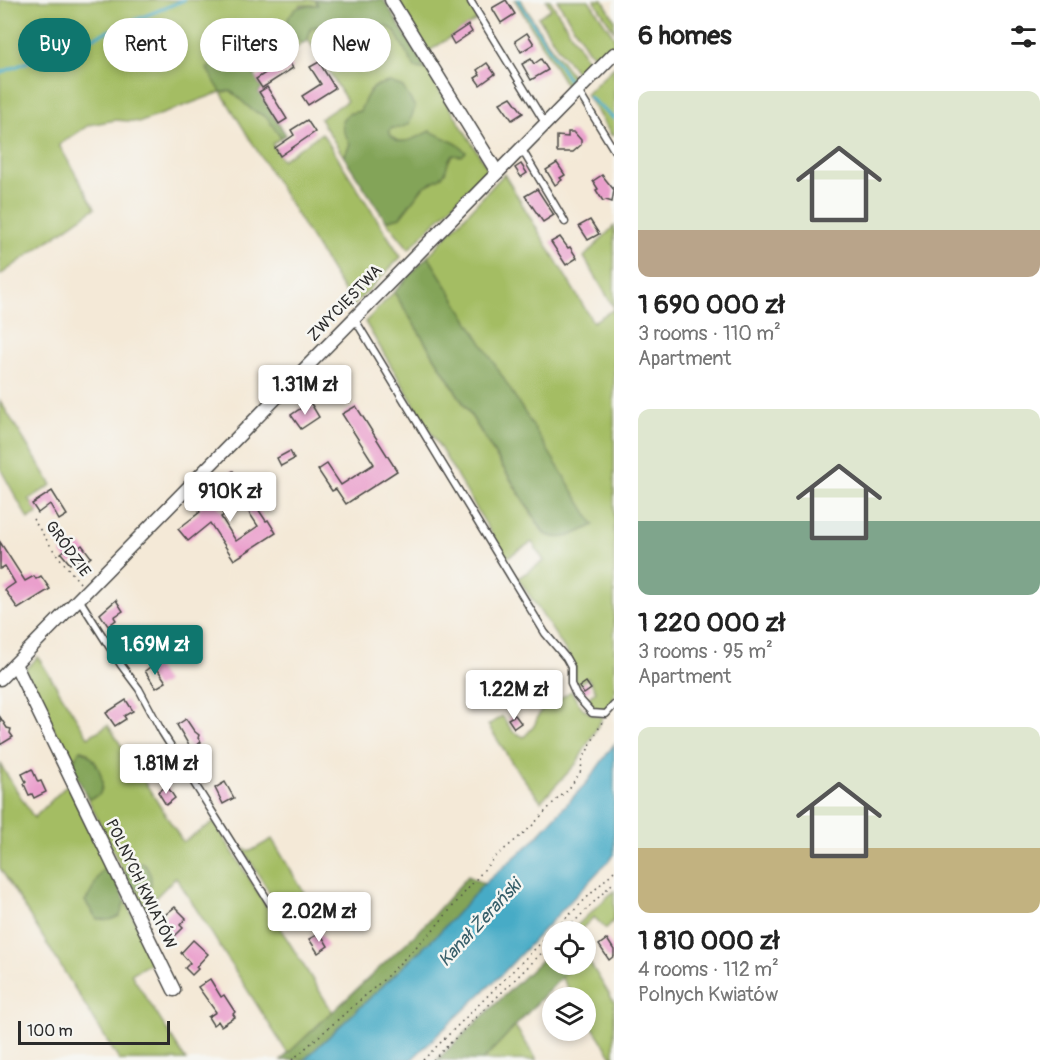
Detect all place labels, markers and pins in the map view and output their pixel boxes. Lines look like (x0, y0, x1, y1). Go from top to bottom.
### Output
pin: 1.31M zł (243, 365, 367, 416)
pin: 910K zł (175, 472, 285, 523)
pin: 1.69M zł (93, 625, 217, 676)
pin: 1.22M zł (452, 670, 576, 721)
pin: 1.81M zł (104, 744, 228, 795)
pin: 2.02M zł (257, 892, 381, 943)

